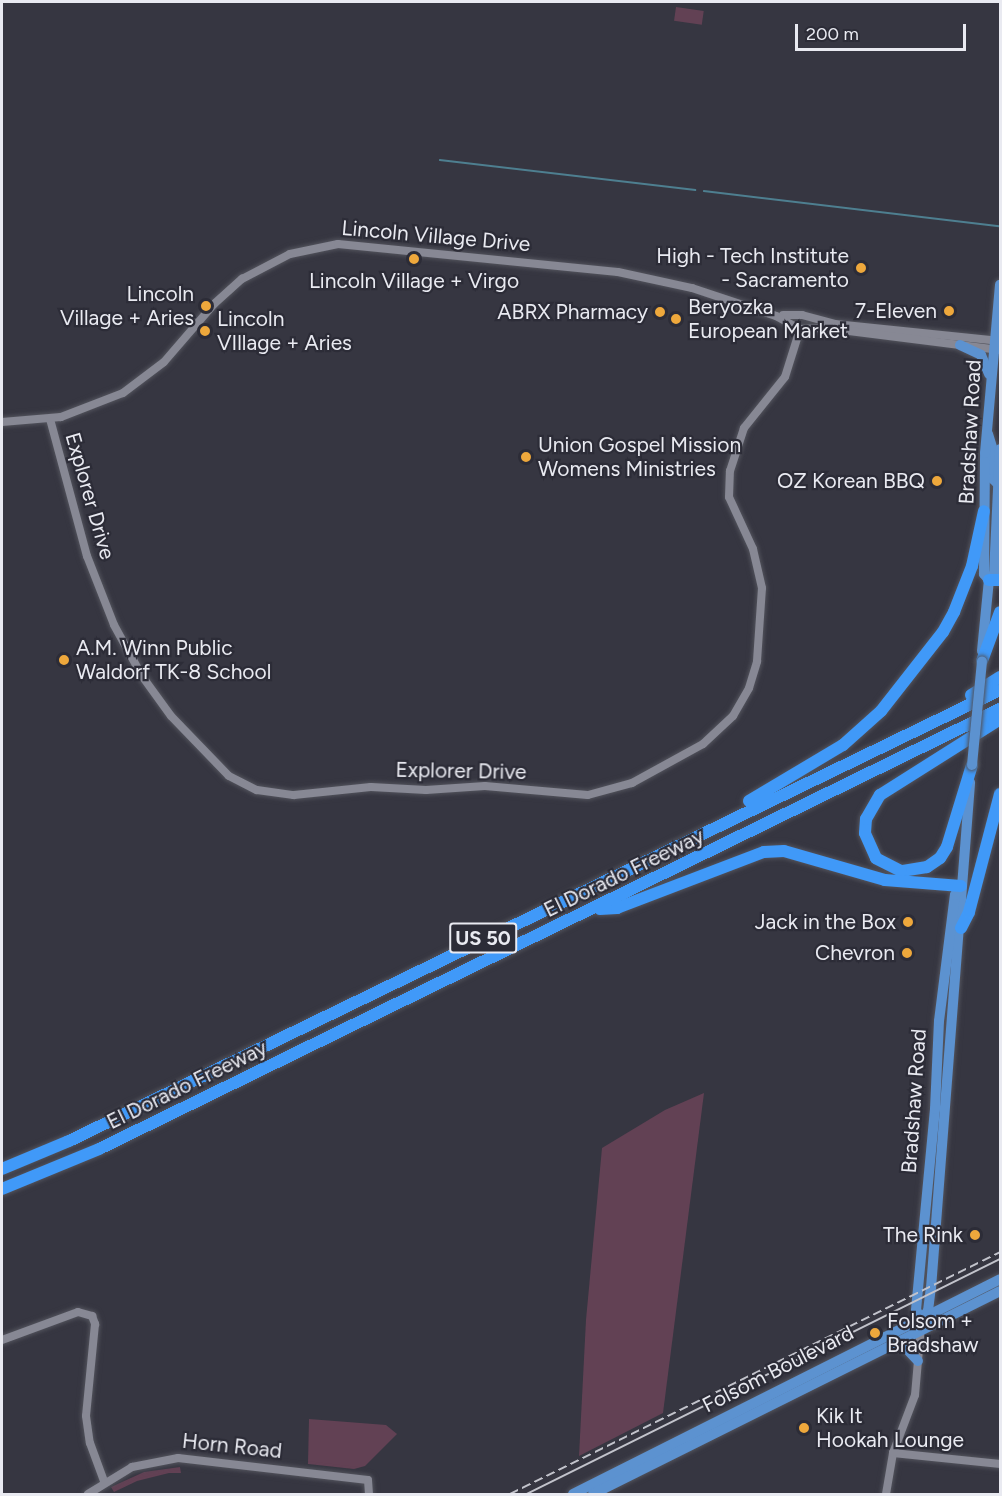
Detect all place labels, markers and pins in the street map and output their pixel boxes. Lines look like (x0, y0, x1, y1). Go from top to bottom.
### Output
place label: High - Tech Institute - Sacramento (656, 243, 849, 293)
marker: Lincoln Village + Virgo (407, 252, 421, 266)
marker: High - Tech Institute - Sacramento (854, 261, 868, 275)
place label: Lincoln Village + Virgo (309, 268, 519, 294)
place label: Lincoln Village + Aries (60, 281, 194, 331)
place label: Beryozka European Market (688, 294, 848, 344)
place label: 7-Eleven (855, 298, 937, 324)
marker: Lincoln Village + Aries (199, 299, 213, 313)
place label: ABRX Pharmacy (497, 299, 648, 325)
marker: 7-Eleven (942, 304, 956, 318)
marker: ABRX Pharmacy (653, 305, 667, 319)
place label: Lincoln VIllage + Aries (217, 306, 352, 356)
marker: Beryozka European Market (669, 312, 683, 326)
marker: Lincoln VIllage + Aries (198, 324, 212, 338)
place label: Union Gospel Mission Womens Ministries (538, 432, 741, 482)
marker: Union Gospel Mission Womens Ministries (519, 450, 533, 464)
place label: OZ Korean BBQ (777, 468, 925, 494)
marker: OZ Korean BBQ (930, 474, 944, 488)
place label: A.M. Winn Public Waldorf TK-8 School (76, 635, 271, 685)
marker: A.M. Winn Public Waldorf TK-8 School (57, 653, 71, 667)
place label: Jack in the Box (755, 909, 896, 935)
marker: Jack in the Box (901, 915, 915, 929)
place label: Chevron (815, 940, 895, 966)
marker: Chevron (900, 946, 914, 960)
place label: The Rink (883, 1222, 963, 1248)
marker: The Rink (968, 1228, 982, 1242)
place label: Folsom + Bradshaw (887, 1308, 978, 1358)
marker: Folsom + Bradshaw (868, 1326, 882, 1340)
place label: Kik It Hookah Lounge (816, 1403, 964, 1453)
marker: Kik It Hookah Lounge (797, 1421, 811, 1435)

